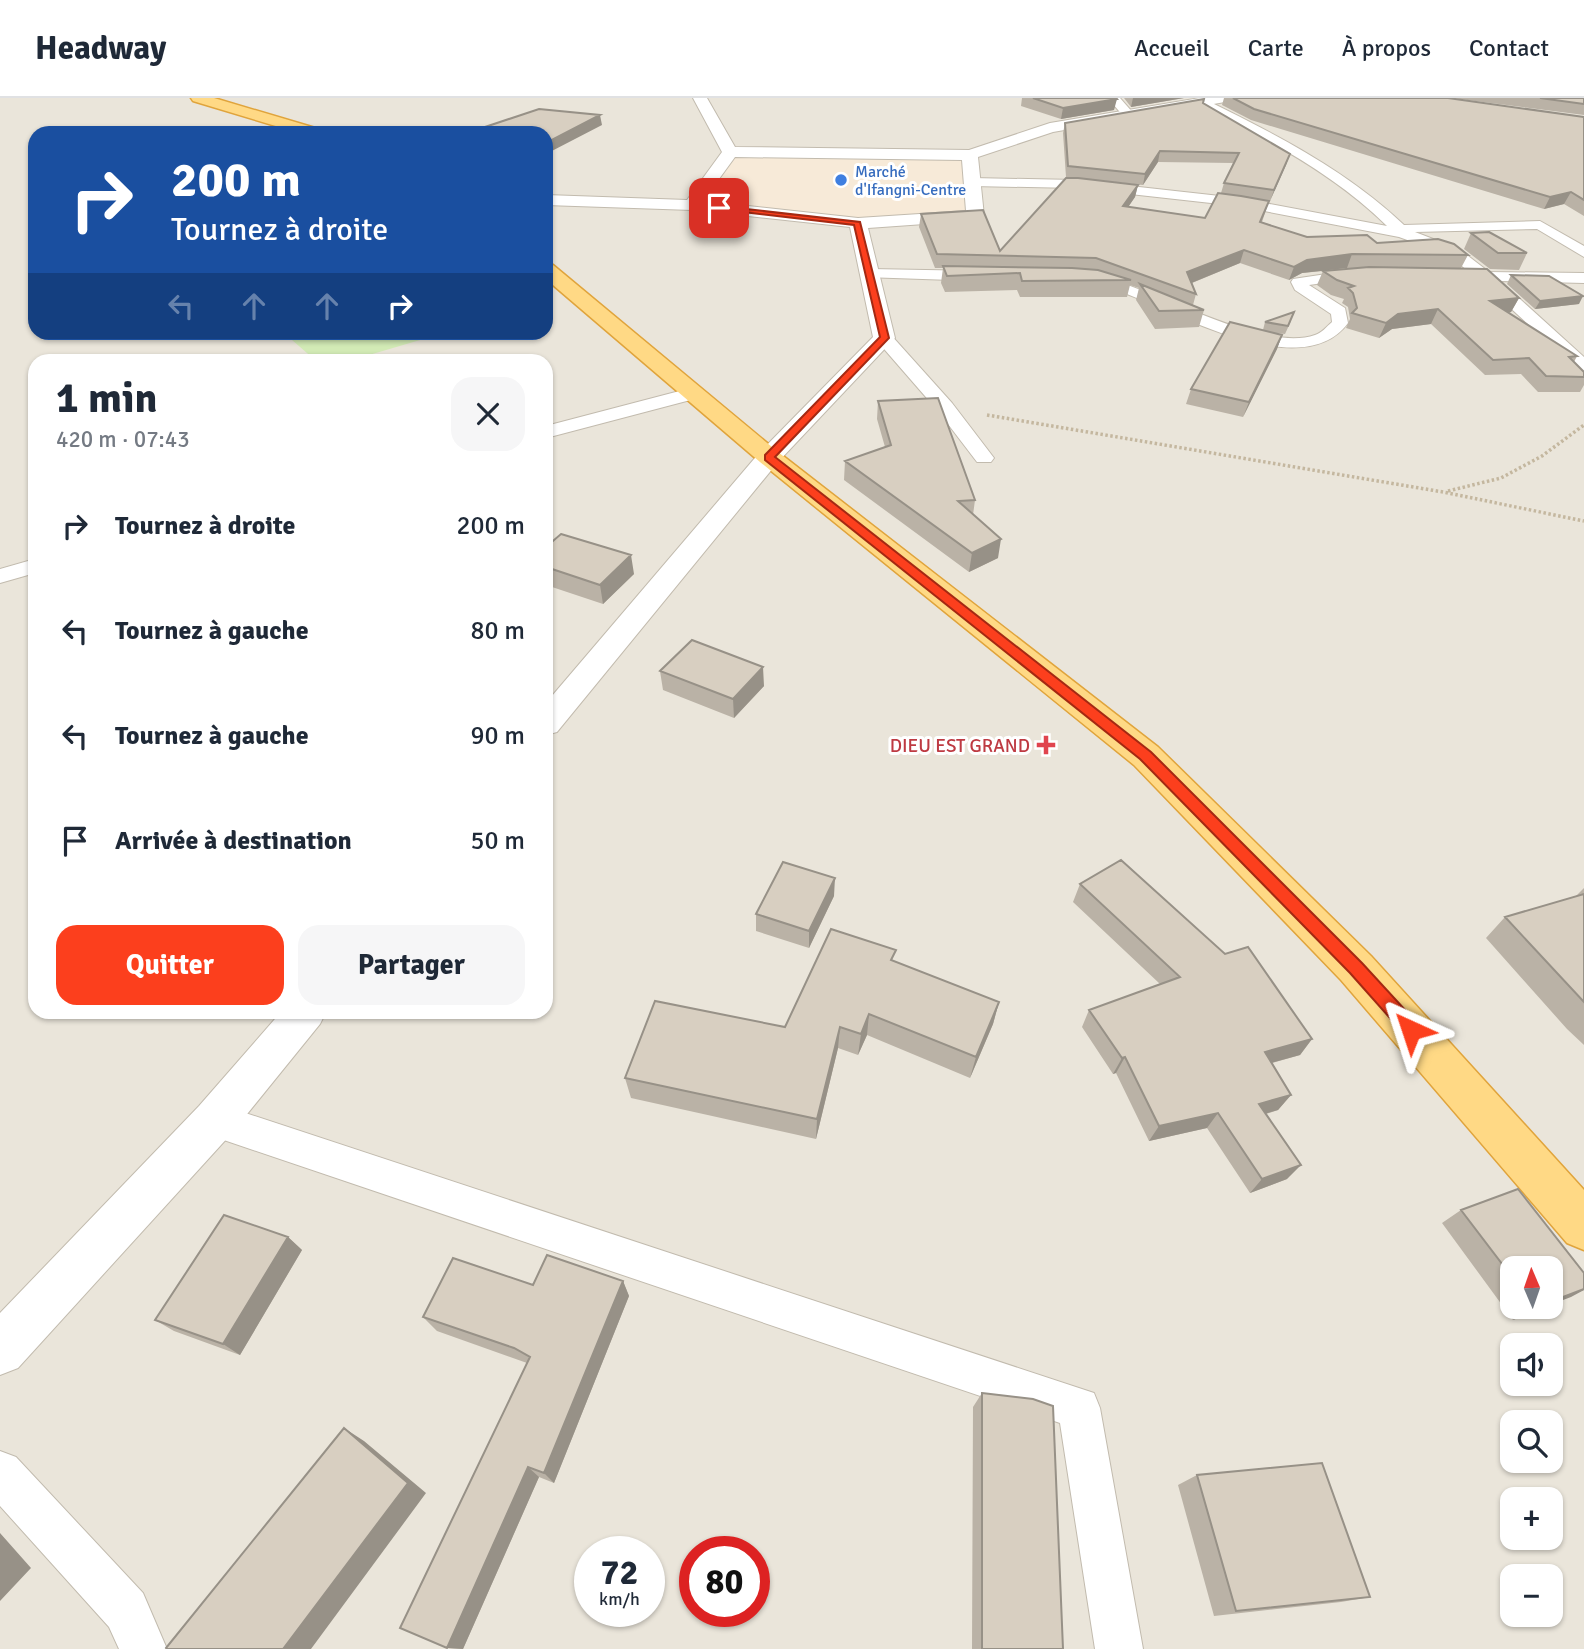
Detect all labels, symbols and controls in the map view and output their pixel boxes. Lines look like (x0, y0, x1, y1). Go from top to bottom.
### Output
text: Headway (35, 28, 166, 69)
text: Accueil (1134, 33, 1210, 63)
text: Carte (1248, 33, 1304, 63)
text: À propos (1342, 33, 1431, 63)
text: Contact (1469, 33, 1549, 63)
text: 200 m (171, 150, 301, 210)
icon: right (56, 154, 147, 245)
place label: Marché d'Ifangni-Centre (855, 162, 966, 200)
marker: Marché d'Ifangni-Centre (833, 172, 849, 188)
pin (689, 178, 749, 238)
icon: arrive (700, 189, 738, 227)
text: Tournez à droite (171, 210, 388, 249)
icon: left (162, 287, 200, 325)
icon: ahead (235, 287, 273, 325)
icon: ahead (308, 287, 346, 325)
icon: right (381, 287, 419, 325)
text: 1 min (56, 373, 157, 424)
button: close (451, 377, 525, 451)
text: 420 m · 07:43 (56, 425, 190, 454)
icon: right (56, 507, 94, 545)
text: Tournez à droite (115, 510, 295, 542)
text: 200 m (456, 510, 525, 542)
icon: left (56, 612, 94, 650)
text: Tournez à gauche (115, 615, 309, 647)
text: 80 m (470, 615, 525, 647)
icon: left (56, 717, 94, 755)
text: Tournez à gauche (115, 720, 309, 752)
text: 90 m (470, 720, 525, 752)
place label: DIEU EST GRAND (890, 734, 1030, 758)
marker: DIEU EST GRAND (1036, 735, 1056, 755)
icon: arrive (56, 822, 94, 860)
text: Arrivée à destination (115, 825, 352, 857)
text: 50 m (470, 825, 525, 857)
button: Quitter (56, 925, 284, 1005)
button: Partager (298, 925, 525, 1005)
position arrow (1374, 993, 1448, 1067)
north arrow (1500, 1256, 1563, 1320)
map controls (1500, 1256, 1563, 1627)
button: sound (1500, 1333, 1563, 1396)
button: search (1500, 1410, 1563, 1473)
button: + (1500, 1487, 1563, 1550)
speed limit sign: 80 (679, 1536, 770, 1627)
text: 72 (601, 1551, 638, 1594)
button: − (1500, 1564, 1563, 1627)
text: km/h (599, 1588, 640, 1610)

